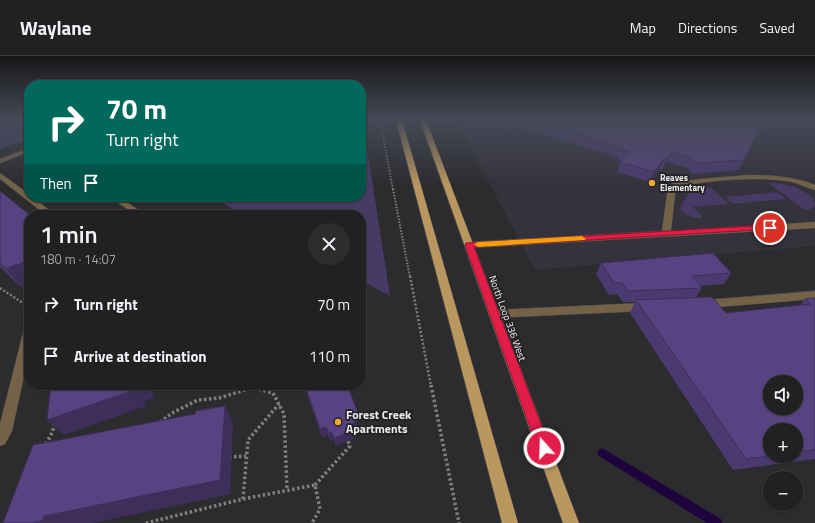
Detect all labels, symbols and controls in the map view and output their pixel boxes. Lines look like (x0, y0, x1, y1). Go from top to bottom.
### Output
text: Waylane (20, 13, 92, 42)
text: Map (630, 17, 656, 38)
text: Directions (678, 17, 737, 38)
text: Saved (759, 17, 795, 38)
text: 70 m (106, 87, 167, 130)
icon: right (40, 96, 92, 148)
text: Turn right (106, 126, 179, 153)
place label: Reaves Elementary (660, 171, 705, 194)
text: Then (40, 172, 72, 195)
icon: arrive (80, 172, 102, 194)
marker: Reaves Elementary (647, 178, 657, 188)
pin (753, 211, 787, 245)
text: 1 min (40, 216, 98, 252)
icon: arrive (759, 217, 781, 239)
button: close (308, 223, 350, 265)
text: 180 m · 14:07 (40, 249, 116, 269)
street label: North Loop 336 West (485, 273, 530, 364)
icon: right (40, 293, 62, 315)
text: Turn right (74, 293, 138, 316)
text: 70 m (317, 293, 350, 316)
icon: arrive (40, 345, 62, 367)
text: Arrive at destination (74, 345, 207, 368)
text: 110 m (309, 345, 350, 368)
map controls (763, 375, 803, 511)
button: sound (763, 375, 803, 415)
place label: Forest Creek Apartments (346, 405, 412, 438)
marker: Forest Creek Apartments (333, 417, 343, 427)
button: + (763, 423, 803, 463)
position arrow (523, 427, 565, 469)
button: − (763, 471, 803, 511)

